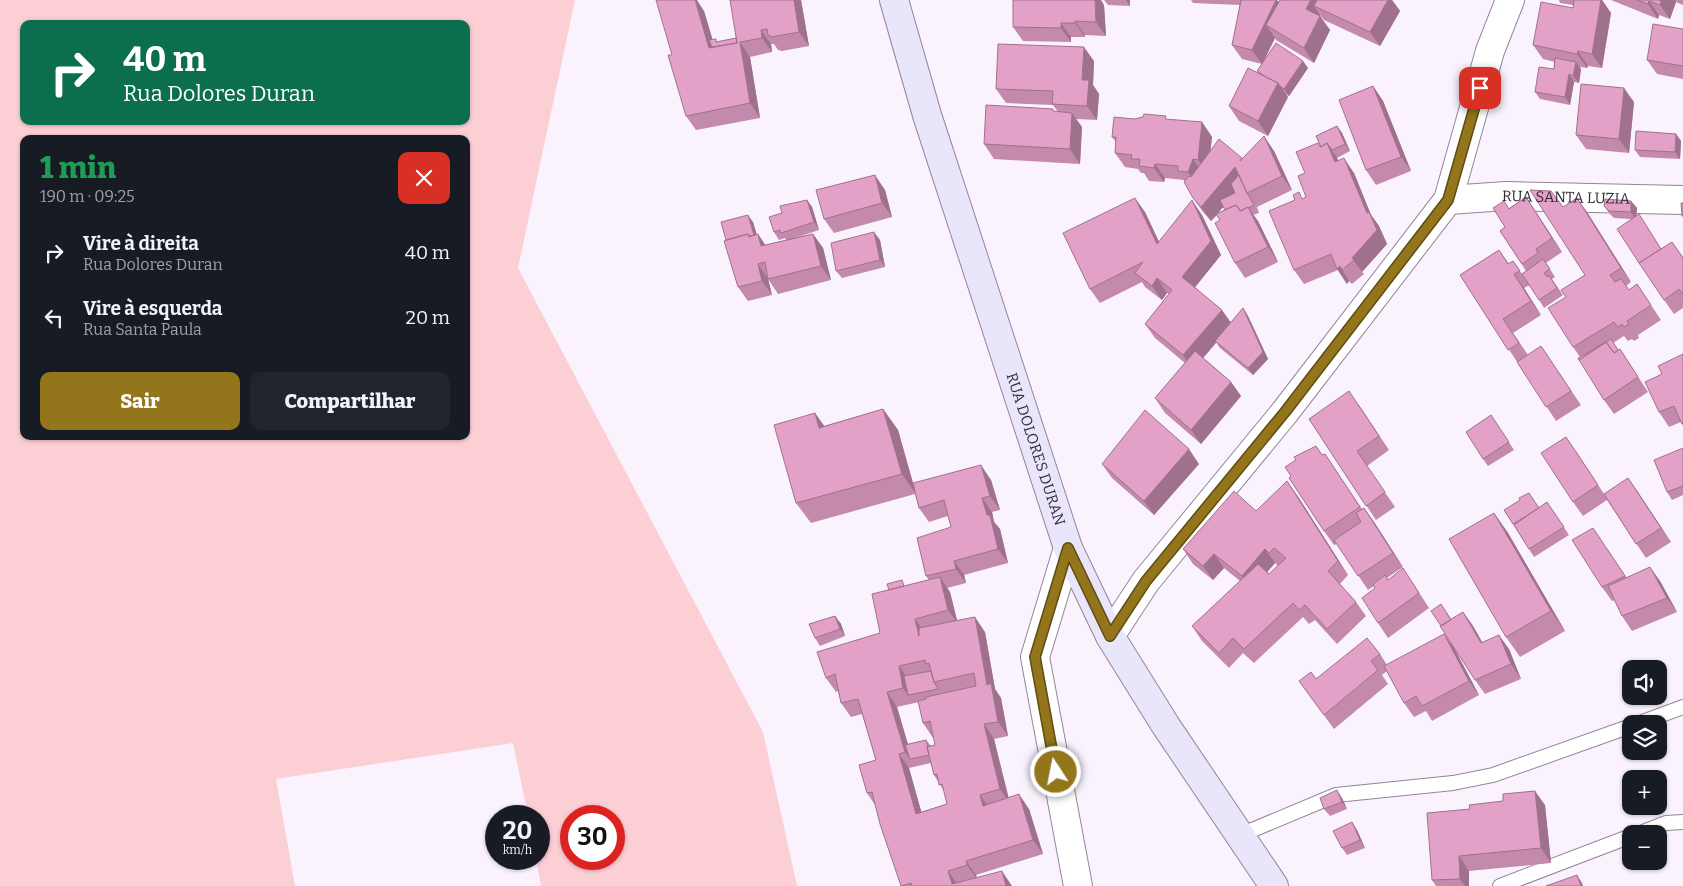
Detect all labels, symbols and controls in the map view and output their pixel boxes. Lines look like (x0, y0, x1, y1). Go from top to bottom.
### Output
text: 40 m (123, 38, 206, 80)
icon: right (40, 40, 105, 105)
pin (1459, 67, 1501, 109)
icon: arrive (1466, 74, 1494, 102)
text: Rua Dolores Duran (123, 80, 315, 107)
text: 1 min (40, 150, 116, 186)
button: close (398, 152, 450, 204)
text: 190 m · 09:25 (40, 187, 135, 206)
street label: RUA SANTA LUZIA (1502, 187, 1631, 208)
text: Vire à direita (83, 232, 199, 255)
icon: right (40, 239, 68, 267)
text: 40 m (405, 241, 450, 264)
text: Rua Dolores Duran (83, 255, 223, 274)
text: Vire à esquerda (83, 297, 222, 320)
icon: left (40, 304, 68, 332)
text: 20 m (406, 306, 450, 329)
text: Rua Santa Paula (83, 320, 202, 339)
street label: RUA DOLORES DURAN (1003, 370, 1069, 528)
button: Sair (40, 372, 240, 430)
button: Compartilhar (250, 372, 450, 430)
map controls (1622, 660, 1667, 870)
button: sound (1622, 660, 1667, 705)
button: layers (1622, 715, 1667, 760)
position arrow (1029, 745, 1081, 797)
button: + (1622, 770, 1667, 815)
speed limit sign: 30 (560, 805, 625, 870)
text: 20 (503, 816, 532, 846)
button: − (1622, 825, 1667, 870)
text: km/h (503, 843, 532, 857)

